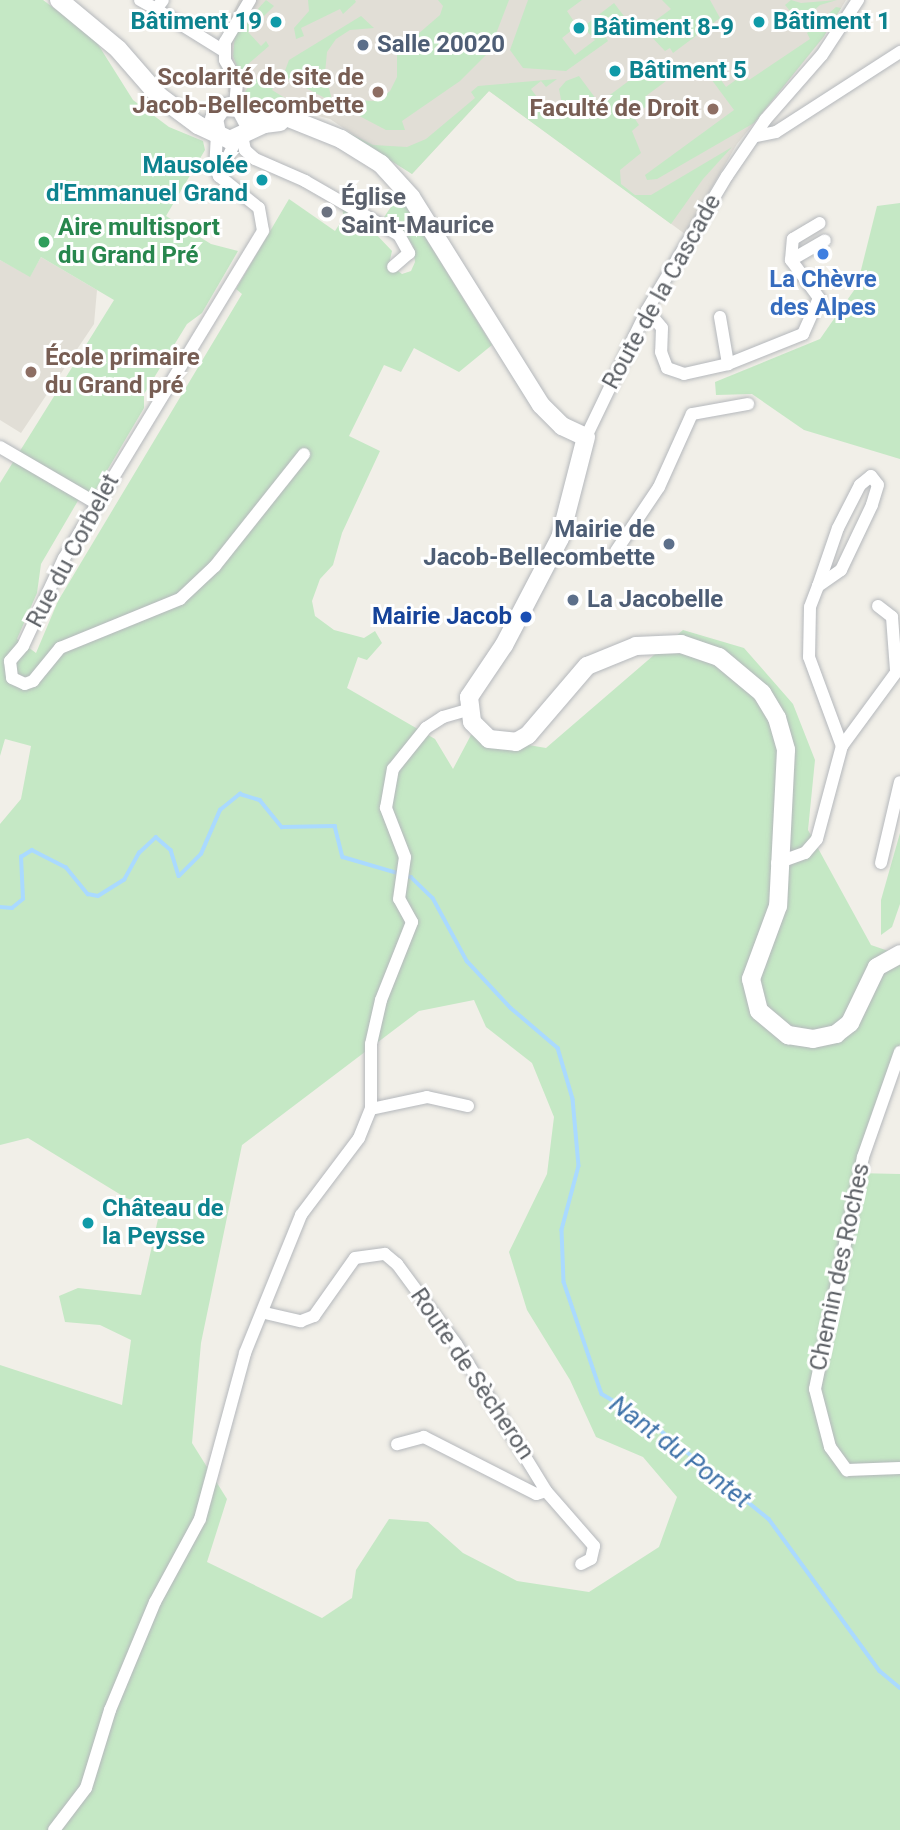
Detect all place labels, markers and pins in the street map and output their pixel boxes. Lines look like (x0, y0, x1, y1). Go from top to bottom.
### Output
place label: Bâtiment 19 (131, 8, 262, 36)
place label: Bâtiment 1 (773, 8, 891, 36)
marker: Bâtiment 19 (268, 14, 284, 30)
place label: Bâtiment 8-9 (593, 14, 734, 42)
marker: Bâtiment 1 (751, 14, 767, 30)
marker: Bâtiment 8-9 (571, 20, 587, 36)
place label: Salle 20020 (377, 31, 505, 59)
marker: Salle 20020 (355, 37, 371, 53)
place label: Bâtiment 5 (629, 57, 747, 85)
marker: Bâtiment 5 (607, 63, 623, 79)
place label: Scolarité de site de Jacob-Bellecombette (132, 64, 364, 120)
marker: Scolarité de site de Jacob-Bellecombette (370, 84, 386, 100)
place label: Faculté de Droit (530, 95, 699, 123)
marker: Faculté de Droit (705, 101, 721, 117)
place label: Mausolée d'Emmanuel Grand (46, 152, 248, 208)
marker: Mausolée d'Emmanuel Grand (254, 172, 270, 188)
place label: Église Saint-Maurice (341, 184, 494, 240)
marker: Église Saint-Maurice (319, 204, 335, 220)
place label: Aire multisport du Grand Pré (58, 214, 220, 270)
marker: Aire multisport du Grand Pré (36, 234, 52, 250)
marker: La Chèvre des Alpes (815, 246, 831, 262)
place label: La Chèvre des Alpes (769, 266, 877, 322)
place label: École primaire du Grand pré (45, 344, 200, 400)
marker: École primaire du Grand pré (23, 364, 39, 380)
place label: Mairie de Jacob-Bellecombette (423, 516, 655, 572)
marker: Mairie de Jacob-Bellecombette (661, 536, 677, 552)
place label: La Jacobelle (587, 586, 723, 614)
marker: La Jacobelle (565, 592, 581, 608)
place label: Mairie Jacob (372, 603, 512, 631)
marker: Mairie Jacob (518, 609, 534, 625)
place label: Château de la Peysse (102, 1195, 224, 1251)
marker: Château de la Peysse (80, 1215, 96, 1231)

